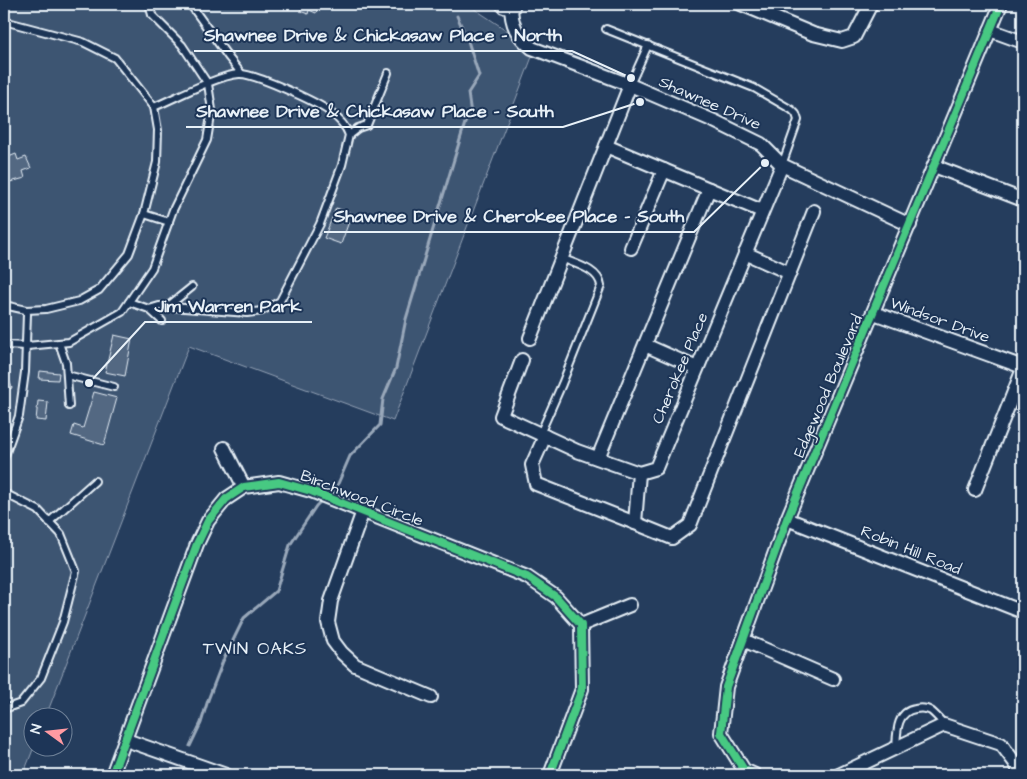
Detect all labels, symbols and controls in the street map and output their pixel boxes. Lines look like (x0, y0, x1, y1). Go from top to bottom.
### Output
callout: Shawnee Drive & Chickasaw Place - North (194, 18, 572, 51)
text: Shawnee Drive & Chickasaw Place - North (203, 23, 563, 48)
street label: Shawnee Drive (655, 71, 765, 135)
callout: Shawnee Drive & Chickasaw Place - South (186, 94, 563, 127)
text: Shawnee Drive & Chickasaw Place - South (195, 99, 555, 124)
callout: Shawnee Drive & Cherokee Place - South (324, 199, 694, 232)
text: Shawnee Drive & Cherokee Place - South (333, 204, 685, 229)
callout: Jim Warren Park (145, 289, 312, 322)
street label: Windsor Drive (887, 292, 993, 348)
text: Jim Warren Park (154, 294, 302, 319)
street label: Cherokee Place (647, 309, 713, 427)
street label: Edgewood Boulevard (788, 311, 869, 461)
street label: Birchwood Circle (297, 464, 427, 532)
street label: Robin Hill Road (857, 520, 965, 580)
district label: TWIN OAKS (203, 636, 307, 661)
north arrow (22, 706, 72, 756)
text: N (26, 722, 47, 736)

